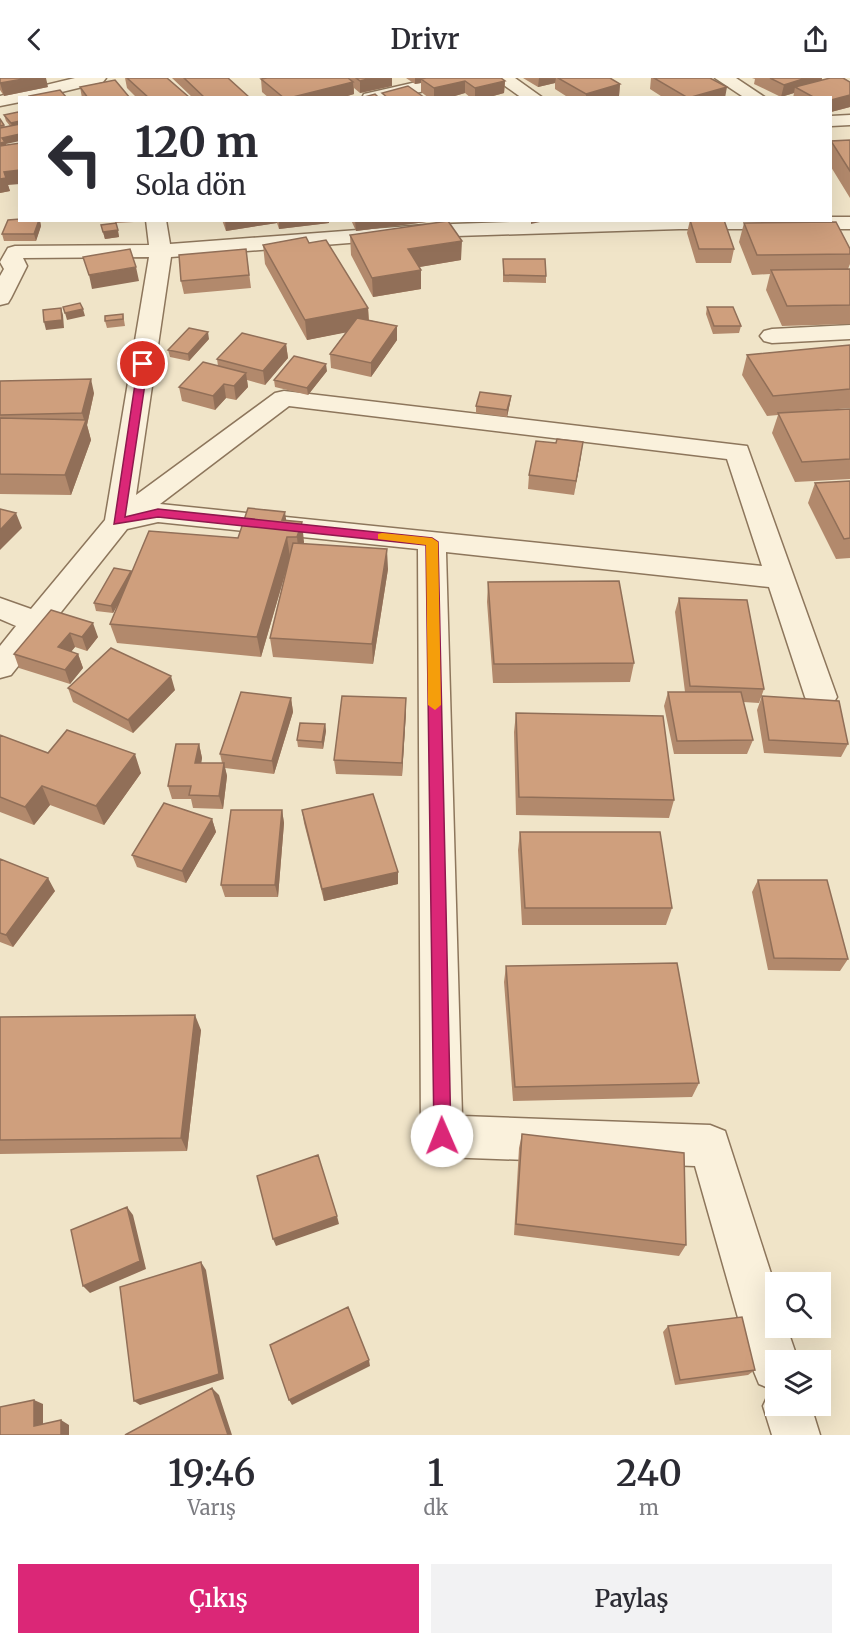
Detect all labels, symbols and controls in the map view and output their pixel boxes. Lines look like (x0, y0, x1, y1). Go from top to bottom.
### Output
text: Drivr (390, 22, 460, 56)
icon: back (18, 23, 51, 56)
icon: share (799, 23, 832, 56)
text: 120 m (135, 116, 258, 168)
icon: left (36, 120, 114, 198)
text: Sola dön (135, 168, 246, 202)
pin (117, 338, 168, 389)
icon: arrive (126, 347, 159, 380)
position arrow (410, 1104, 474, 1168)
map controls (765, 1272, 831, 1416)
button: search (765, 1272, 831, 1338)
button: layers (765, 1350, 831, 1416)
text: 19:46 (168, 1451, 255, 1496)
text: 1 (428, 1451, 444, 1496)
text: 240 (616, 1451, 682, 1496)
text: Varış (188, 1495, 236, 1520)
text: dk (423, 1495, 448, 1520)
text: m (639, 1495, 659, 1520)
button: Çıkış (18, 1564, 419, 1633)
button: Paylaş (431, 1564, 832, 1633)

